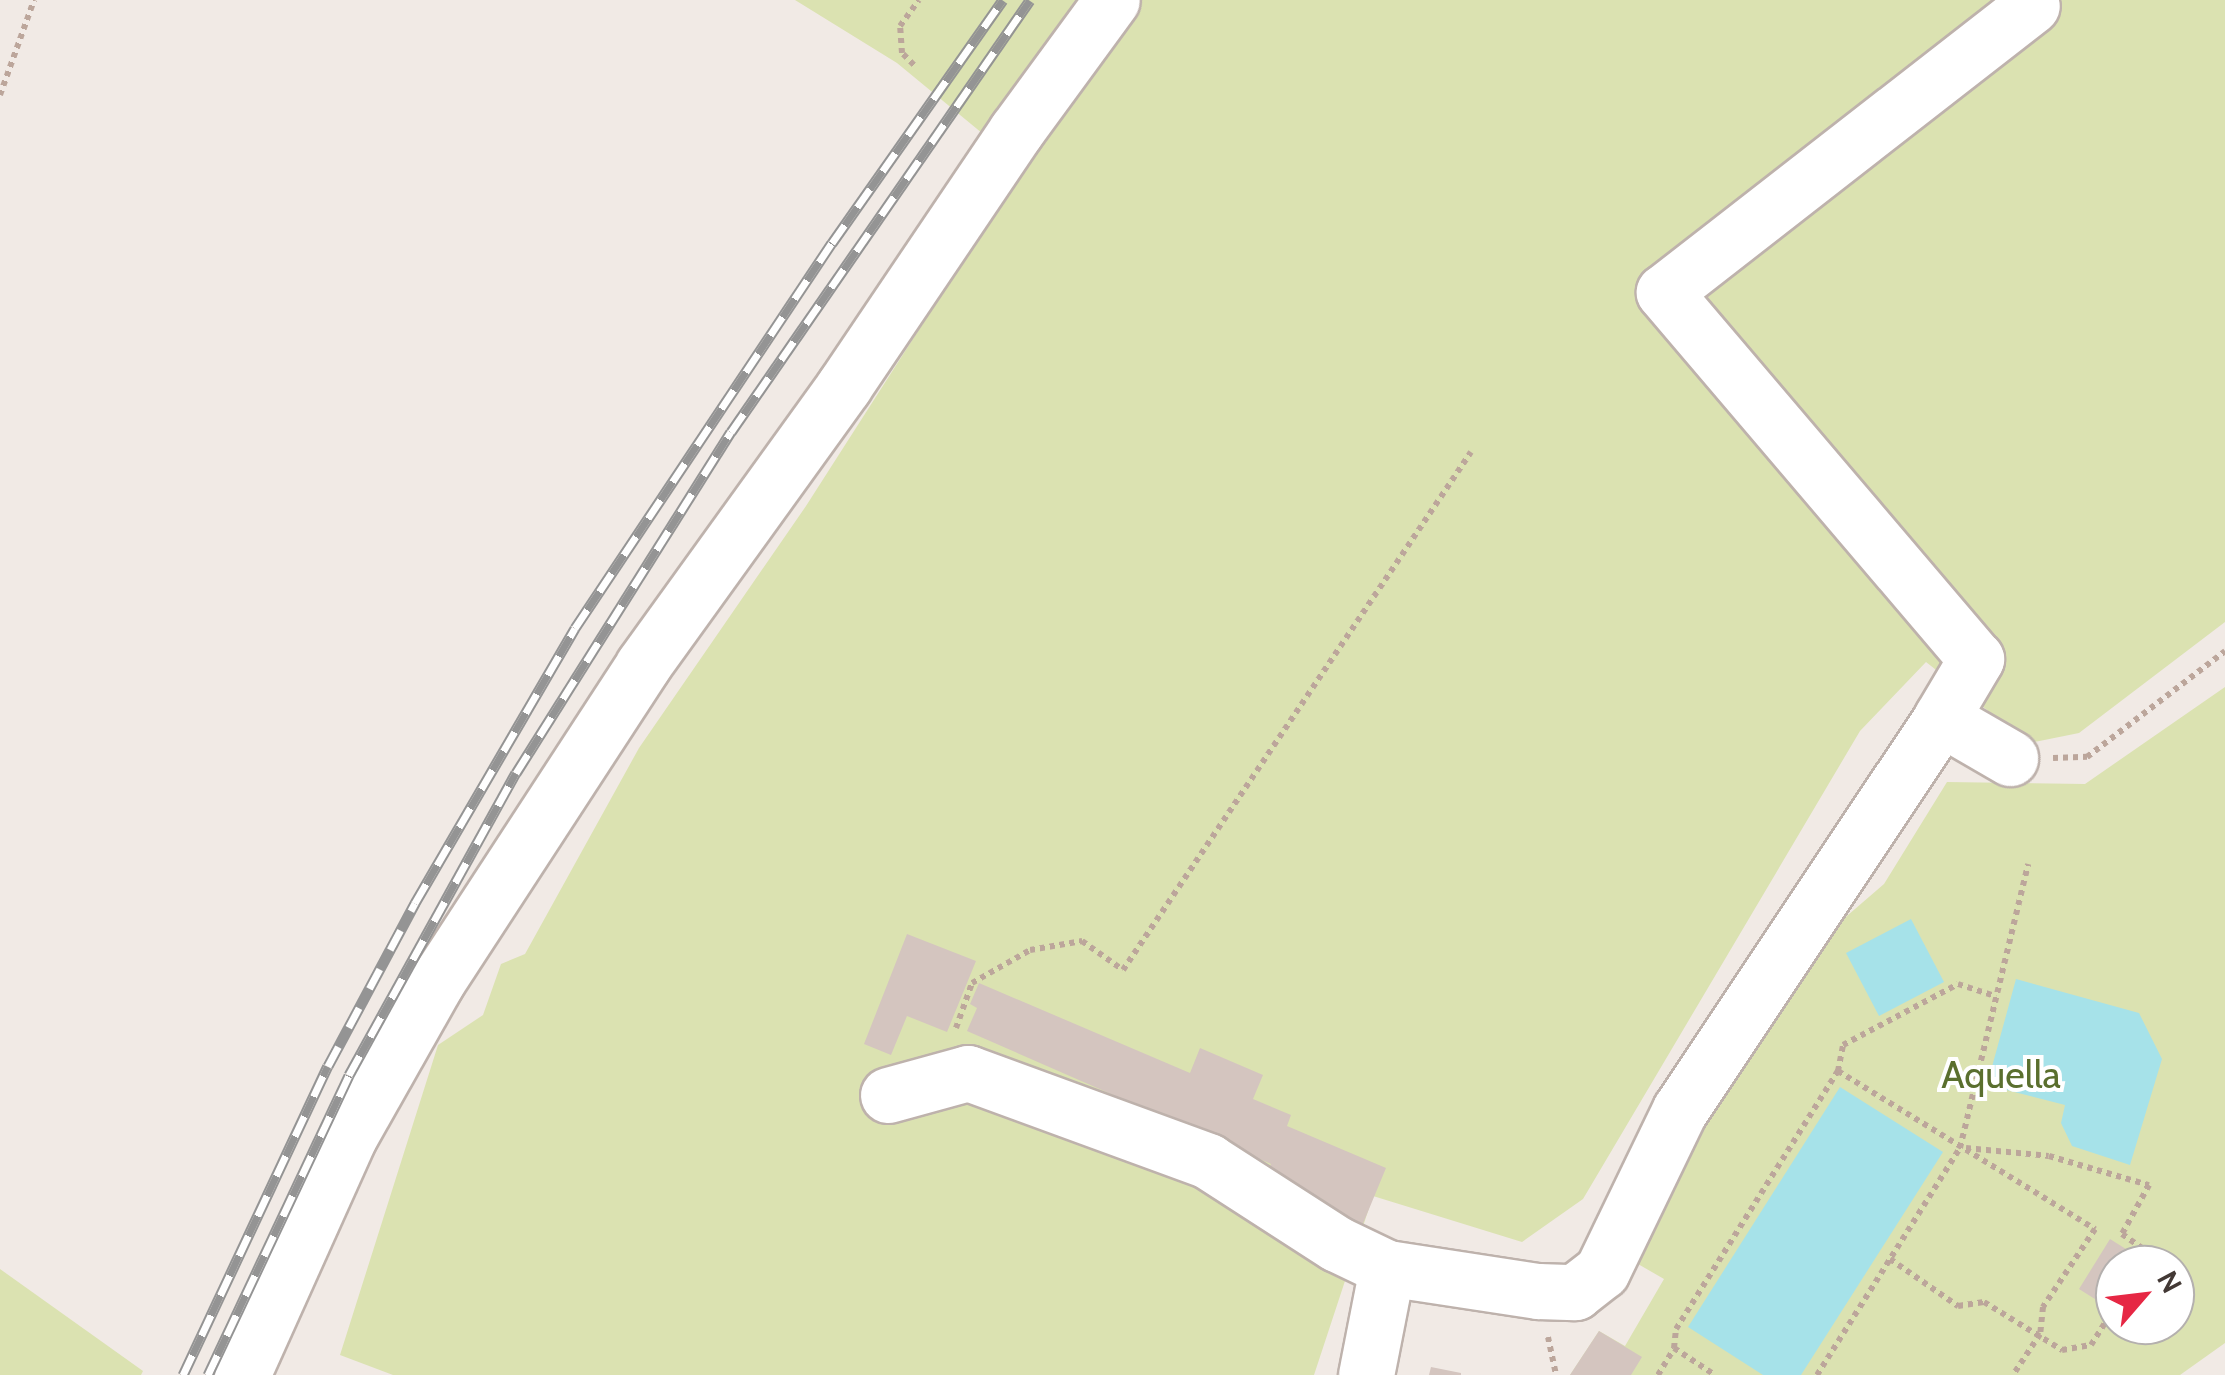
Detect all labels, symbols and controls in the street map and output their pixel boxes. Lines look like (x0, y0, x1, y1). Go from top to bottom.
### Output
park label: Aquella (1941, 1052, 2061, 1098)
north arrow (2095, 1245, 2195, 1345)
text: N (2150, 1265, 2189, 1299)

